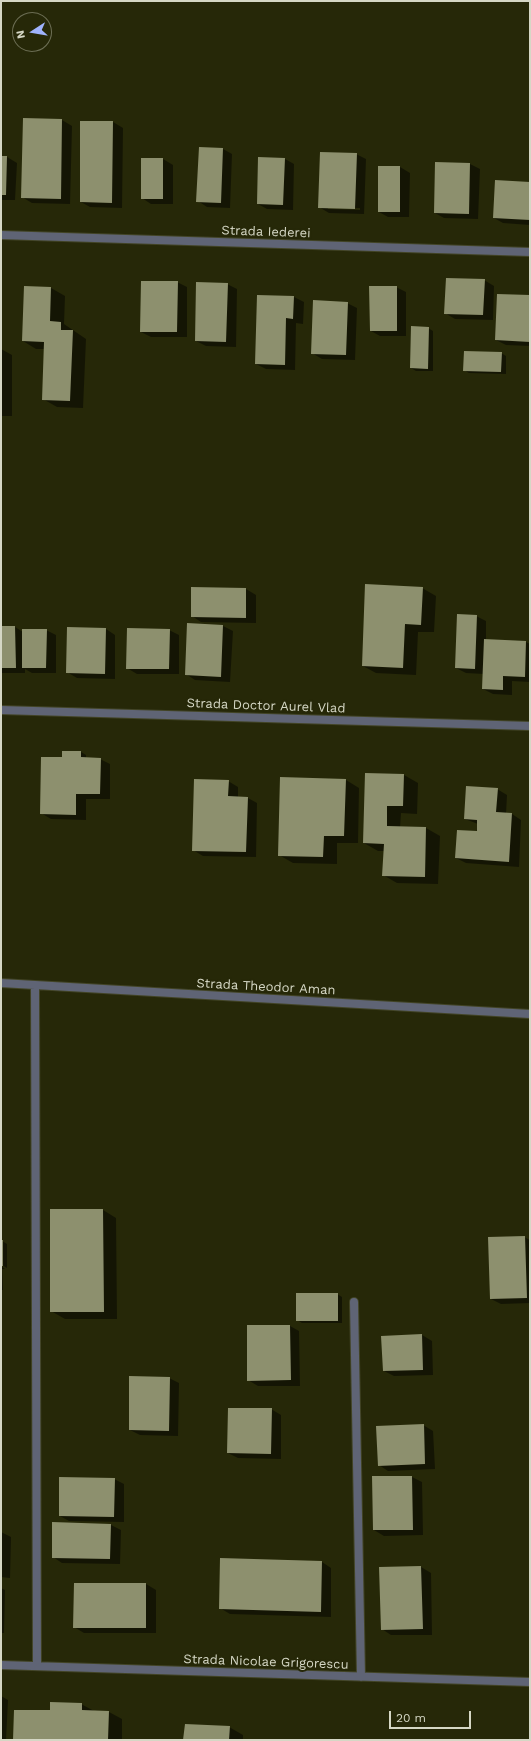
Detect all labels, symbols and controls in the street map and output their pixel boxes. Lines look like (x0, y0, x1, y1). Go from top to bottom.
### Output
north arrow (12, 12, 52, 52)
text: N (14, 29, 28, 40)
street label: Strada Iederei (221, 223, 311, 241)
street label: Strada Doctor Aurel Vlad (186, 695, 346, 717)
street label: Strada Theodor Aman (196, 976, 336, 998)
street label: Strada Nicolae Grigorescu (183, 1651, 349, 1673)
scale bar (391, 1703, 473, 1729)
text: 20 m (396, 1711, 426, 1725)

